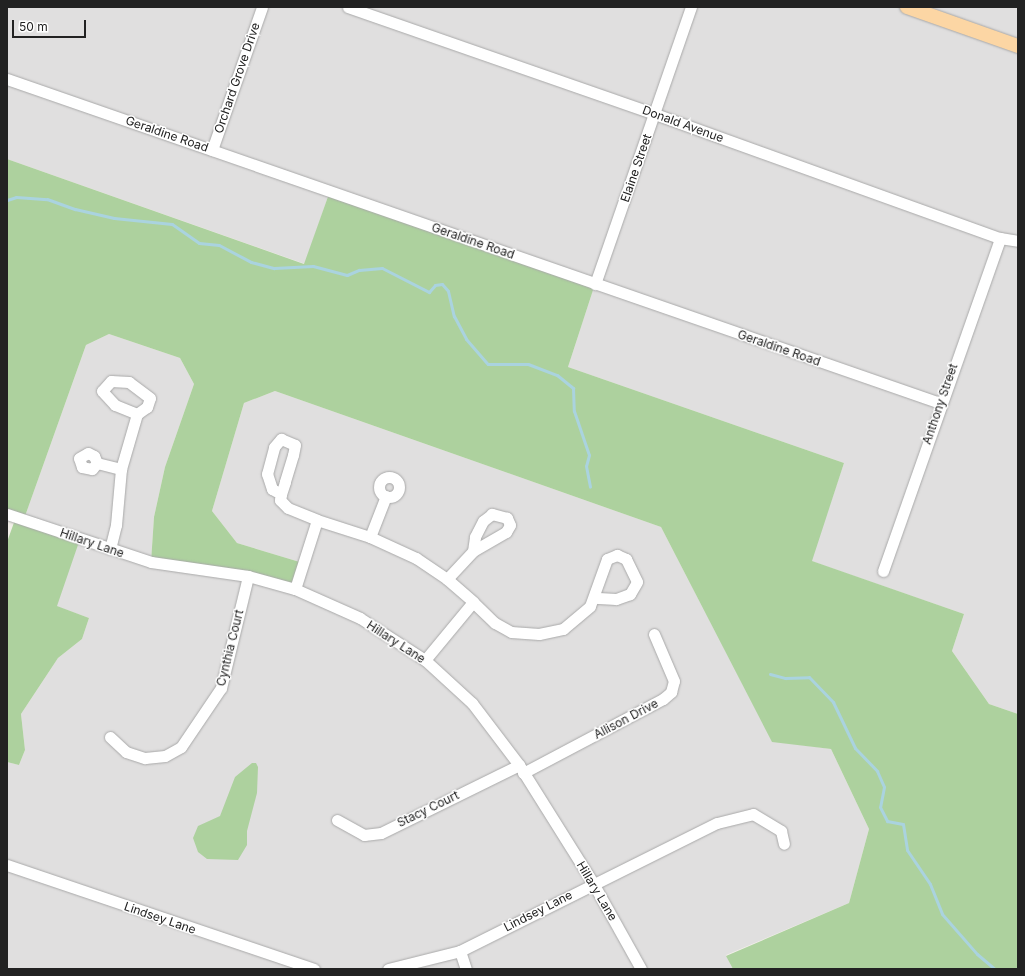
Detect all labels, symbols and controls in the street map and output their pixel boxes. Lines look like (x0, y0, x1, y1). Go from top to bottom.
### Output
scale bar (14, 12, 88, 38)
text: 50 m (19, 19, 48, 34)
street label: Orchard Grove Drive (211, 21, 263, 135)
street label: Donald Avenue (640, 103, 726, 145)
street label: Geraldine Road (124, 113, 210, 155)
street label: Elaine Street (618, 132, 654, 204)
street label: Geraldine Road (430, 220, 516, 262)
street label: Geraldine Road (736, 327, 822, 369)
street label: Anthony Street (919, 362, 961, 446)
street label: Hillary Lane (58, 525, 126, 561)
street label: Cynthia Court (214, 608, 246, 688)
street label: Hillary Lane (364, 618, 428, 666)
street label: Allison Drive (591, 696, 661, 742)
street label: Stacy Court (395, 788, 461, 830)
street label: Hillary Lane (574, 859, 620, 923)
street label: Lindsey Lane (501, 888, 575, 934)
street label: Lindsey Lane (122, 899, 198, 937)

